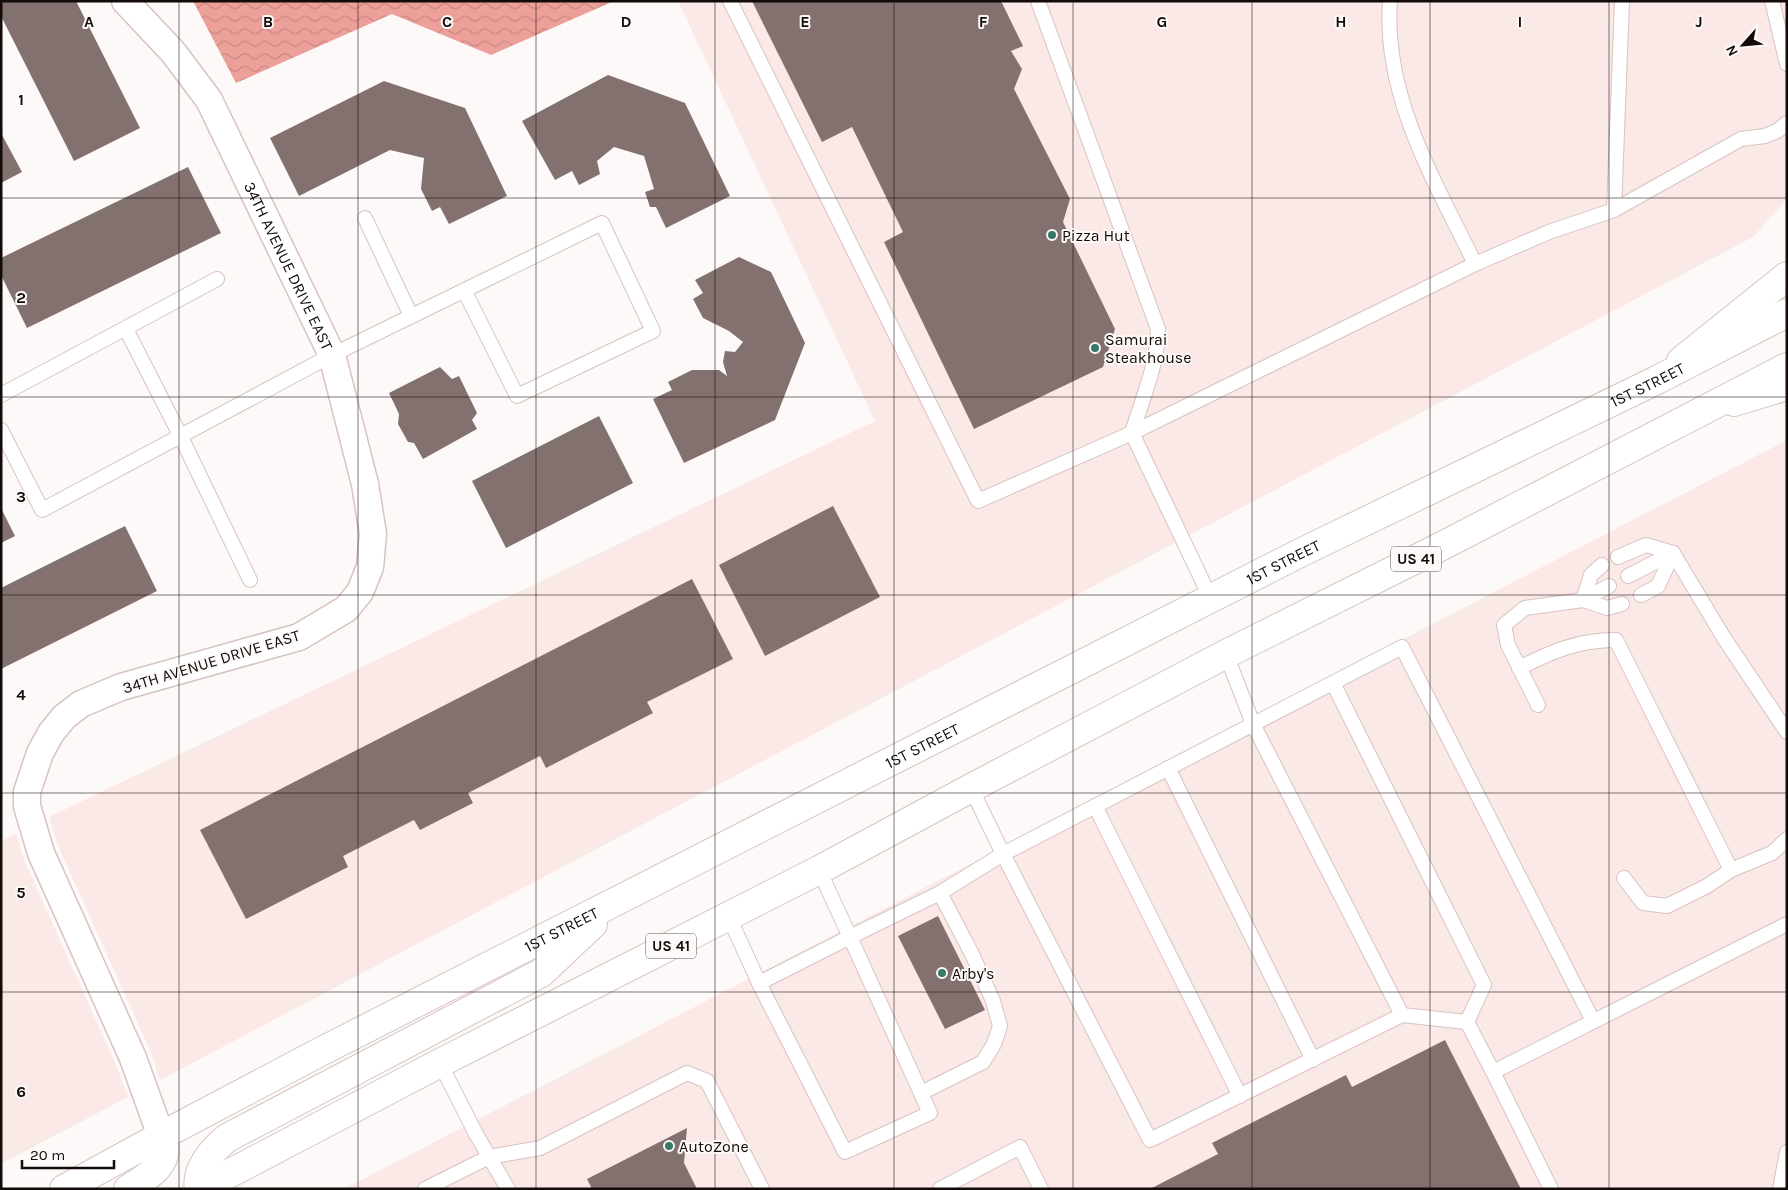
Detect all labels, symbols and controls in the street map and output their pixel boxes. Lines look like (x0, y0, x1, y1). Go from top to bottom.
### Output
text: A (84, 12, 94, 31)
text: B (263, 12, 273, 31)
text: C (442, 12, 452, 31)
text: D (621, 12, 632, 31)
text: E (800, 12, 810, 31)
text: F (979, 12, 988, 31)
text: G (1157, 12, 1167, 31)
text: H (1335, 12, 1347, 31)
text: I (1518, 12, 1522, 31)
text: J (1695, 12, 1703, 31)
north arrow (1718, 20, 1768, 70)
text: N (1722, 42, 1742, 59)
text: 1 (18, 90, 24, 109)
street label: 34TH AVENUE DRIVE EAST (240, 179, 337, 353)
place label: Pizza Hut (1062, 226, 1130, 245)
marker: Pizza Hut (1046, 229, 1058, 241)
text: 2 (16, 288, 26, 307)
place label: Samurai Steakhouse (1105, 330, 1191, 367)
marker: Samurai Steakhouse (1089, 342, 1101, 354)
street label: 1ST STREET (1607, 359, 1688, 411)
text: 3 (16, 487, 26, 506)
street label: 1ST STREET (1243, 536, 1323, 589)
road number: US 41 (1391, 546, 1441, 572)
street label: 34TH AVENUE DRIVE EAST (120, 625, 302, 698)
text: 4 (16, 685, 26, 704)
street label: 1ST STREET (882, 719, 962, 773)
text: 5 (16, 883, 26, 902)
street label: 1ST STREET (521, 903, 601, 956)
road number: US 41 (646, 934, 696, 958)
place label: Arby's (952, 964, 994, 983)
marker: Arby's (936, 967, 948, 979)
text: 6 (16, 1082, 26, 1101)
place label: AutoZone (679, 1137, 749, 1156)
scale bar (22, 1138, 115, 1170)
marker: AutoZone (663, 1140, 675, 1152)
text: 20 m (30, 1146, 65, 1164)

